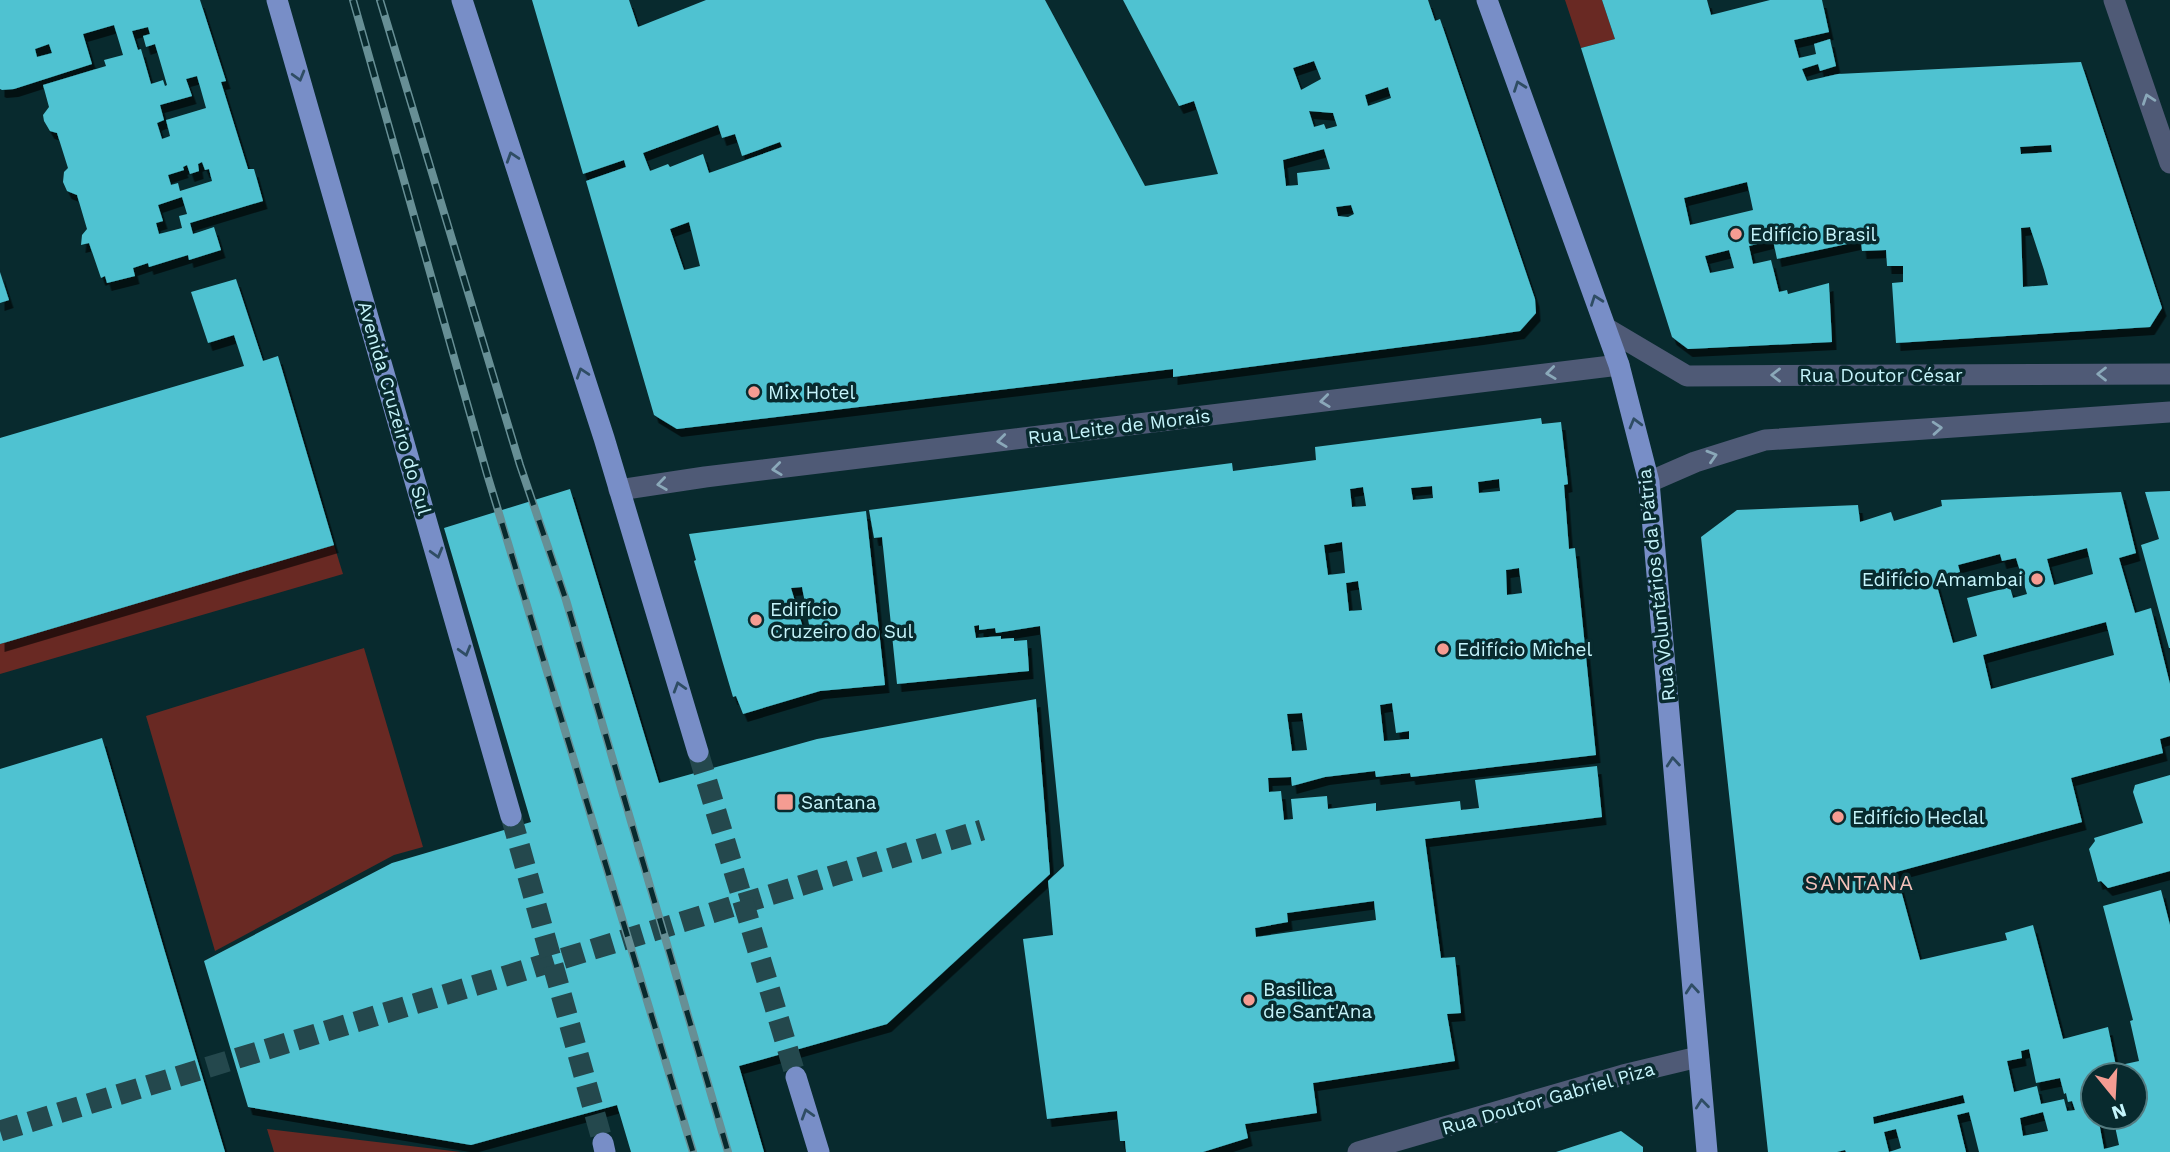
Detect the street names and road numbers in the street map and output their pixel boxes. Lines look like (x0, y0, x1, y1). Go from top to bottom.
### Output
street label: Avenida Cruzeiro do Sul (353, 298, 436, 518)
street label: Rua Doutor César (1799, 364, 1963, 387)
street label: Rua Leite de Morais (1027, 404, 1212, 449)
street label: Rua Voluntários da Pátria (1633, 467, 1680, 702)
street label: Rua Doutor Gabriel Piza (1439, 1057, 1657, 1140)

